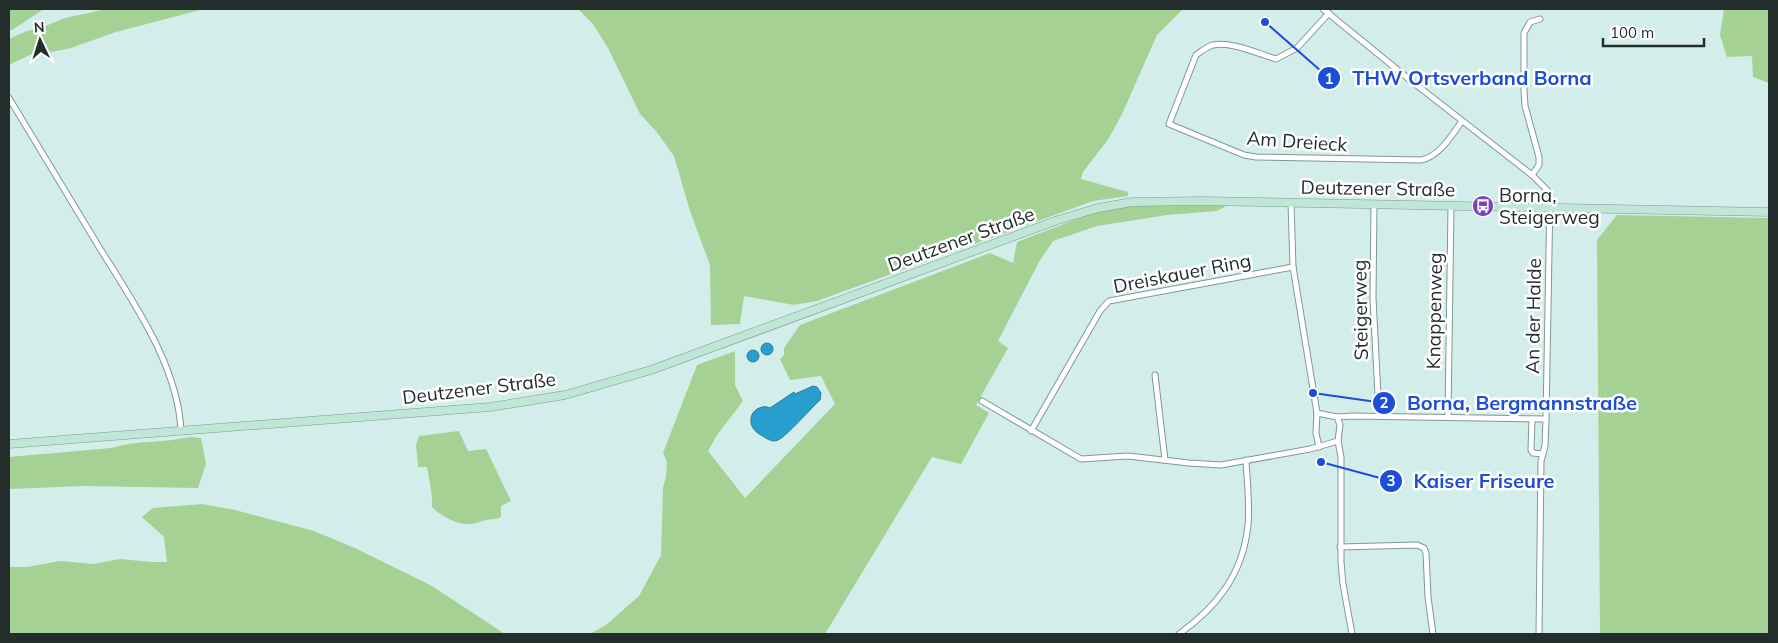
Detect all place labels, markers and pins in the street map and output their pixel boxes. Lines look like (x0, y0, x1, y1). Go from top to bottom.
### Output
callout: THW Ortsverband Borna (1317, 61, 1601, 96)
place label: Borna, Steigerweg (1499, 183, 1600, 229)
bus stop icon: Borna, Steigerweg (1471, 194, 1495, 218)
callout: Borna, Bergmannstraße (1372, 385, 1647, 420)
callout: Kaiser Friseure (1378, 463, 1564, 498)

